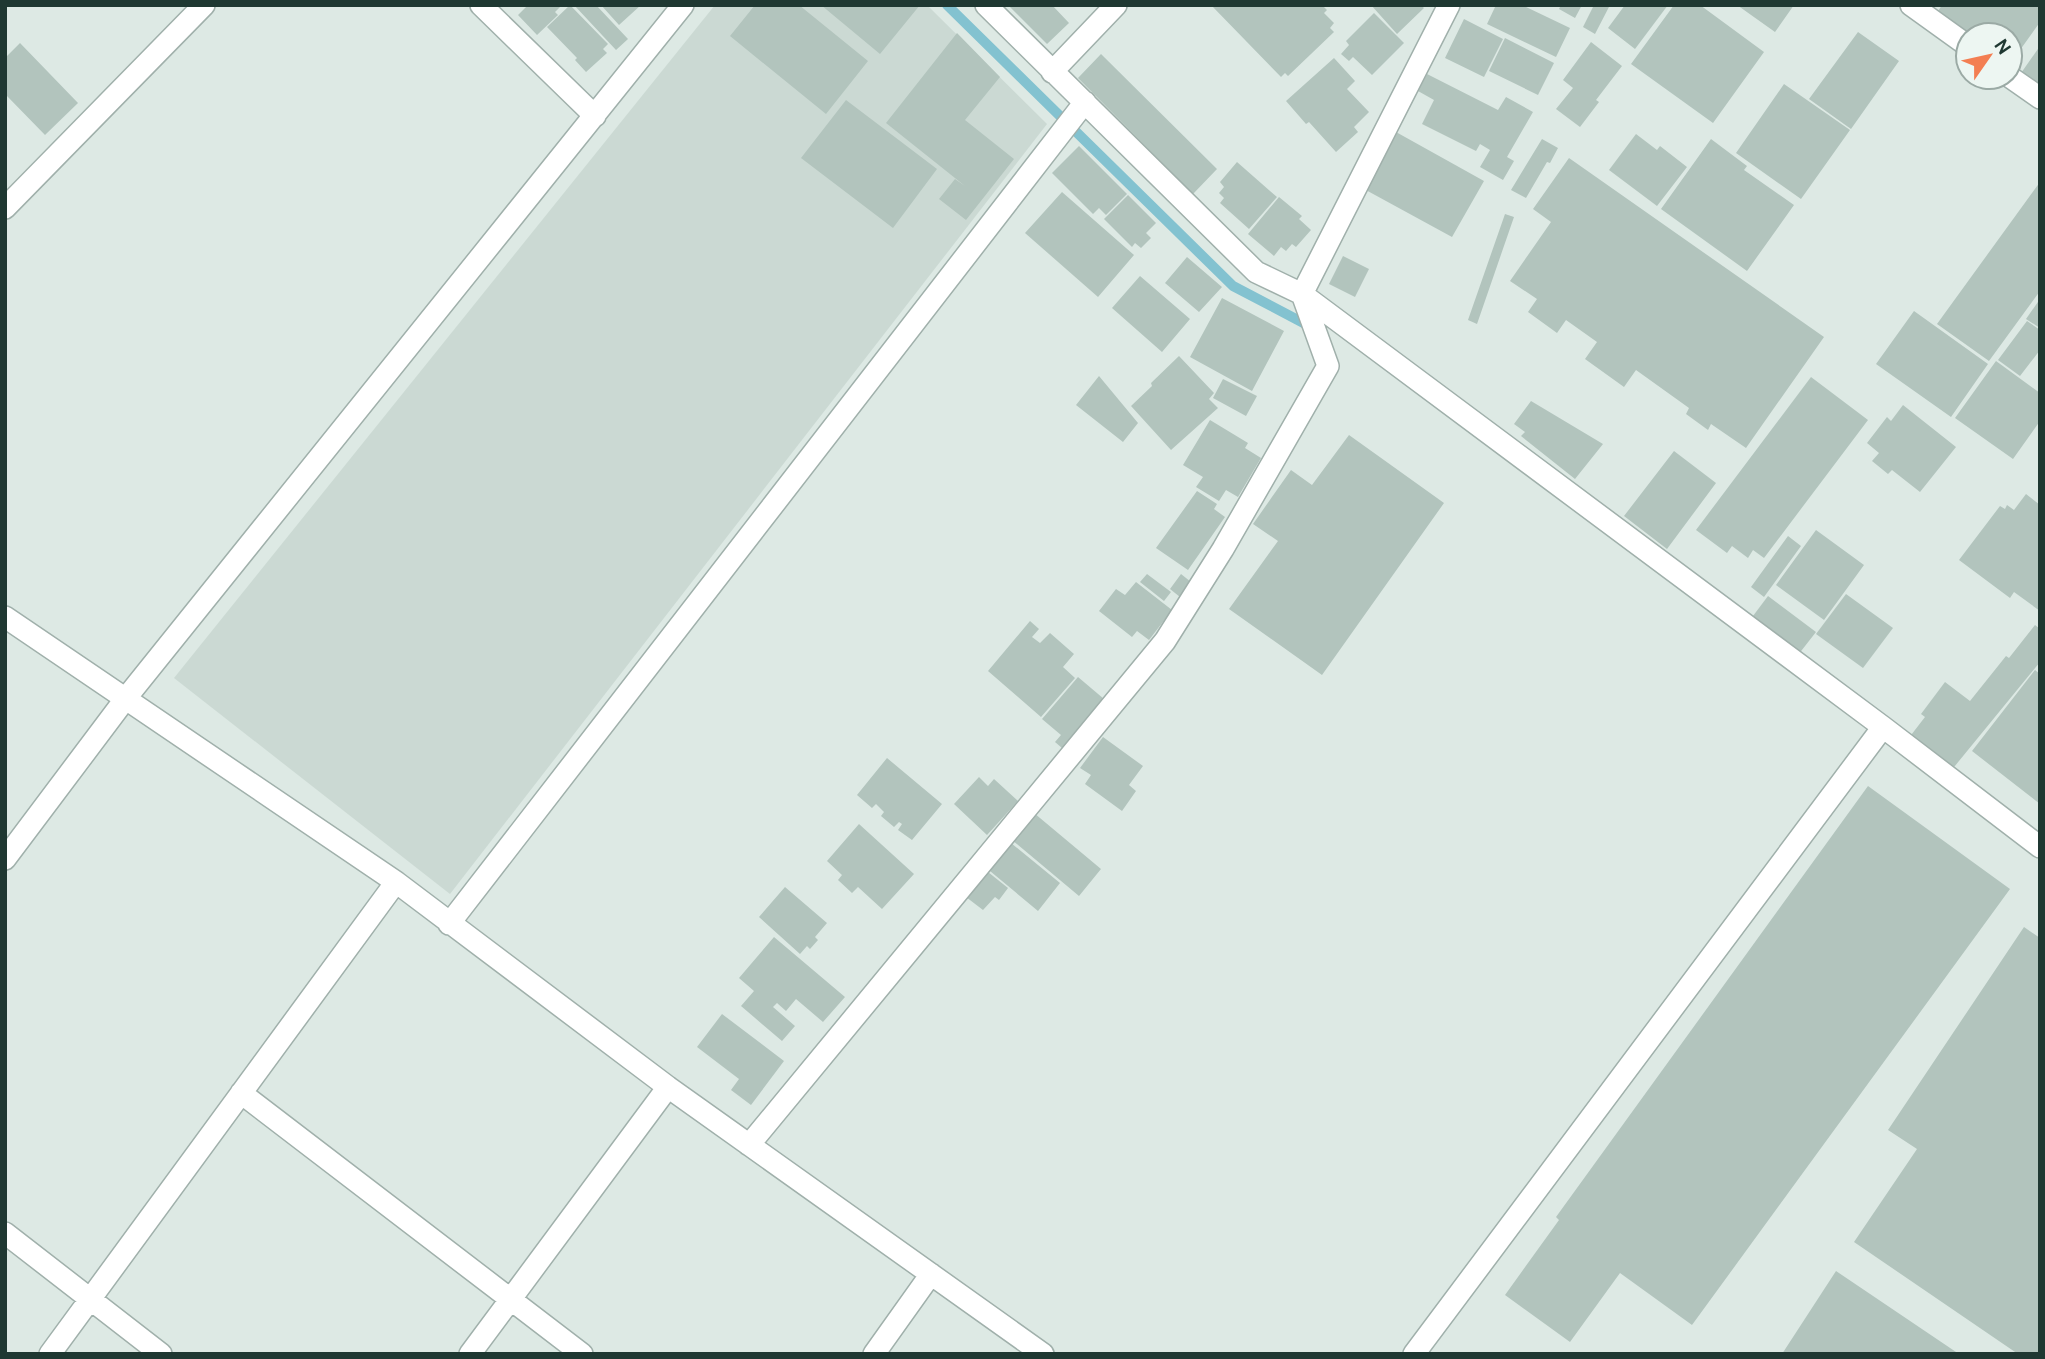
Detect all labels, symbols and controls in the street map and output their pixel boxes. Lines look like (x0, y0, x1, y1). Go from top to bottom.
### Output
north arrow (1954, 21, 2024, 91)
text: N (1989, 35, 2016, 59)

